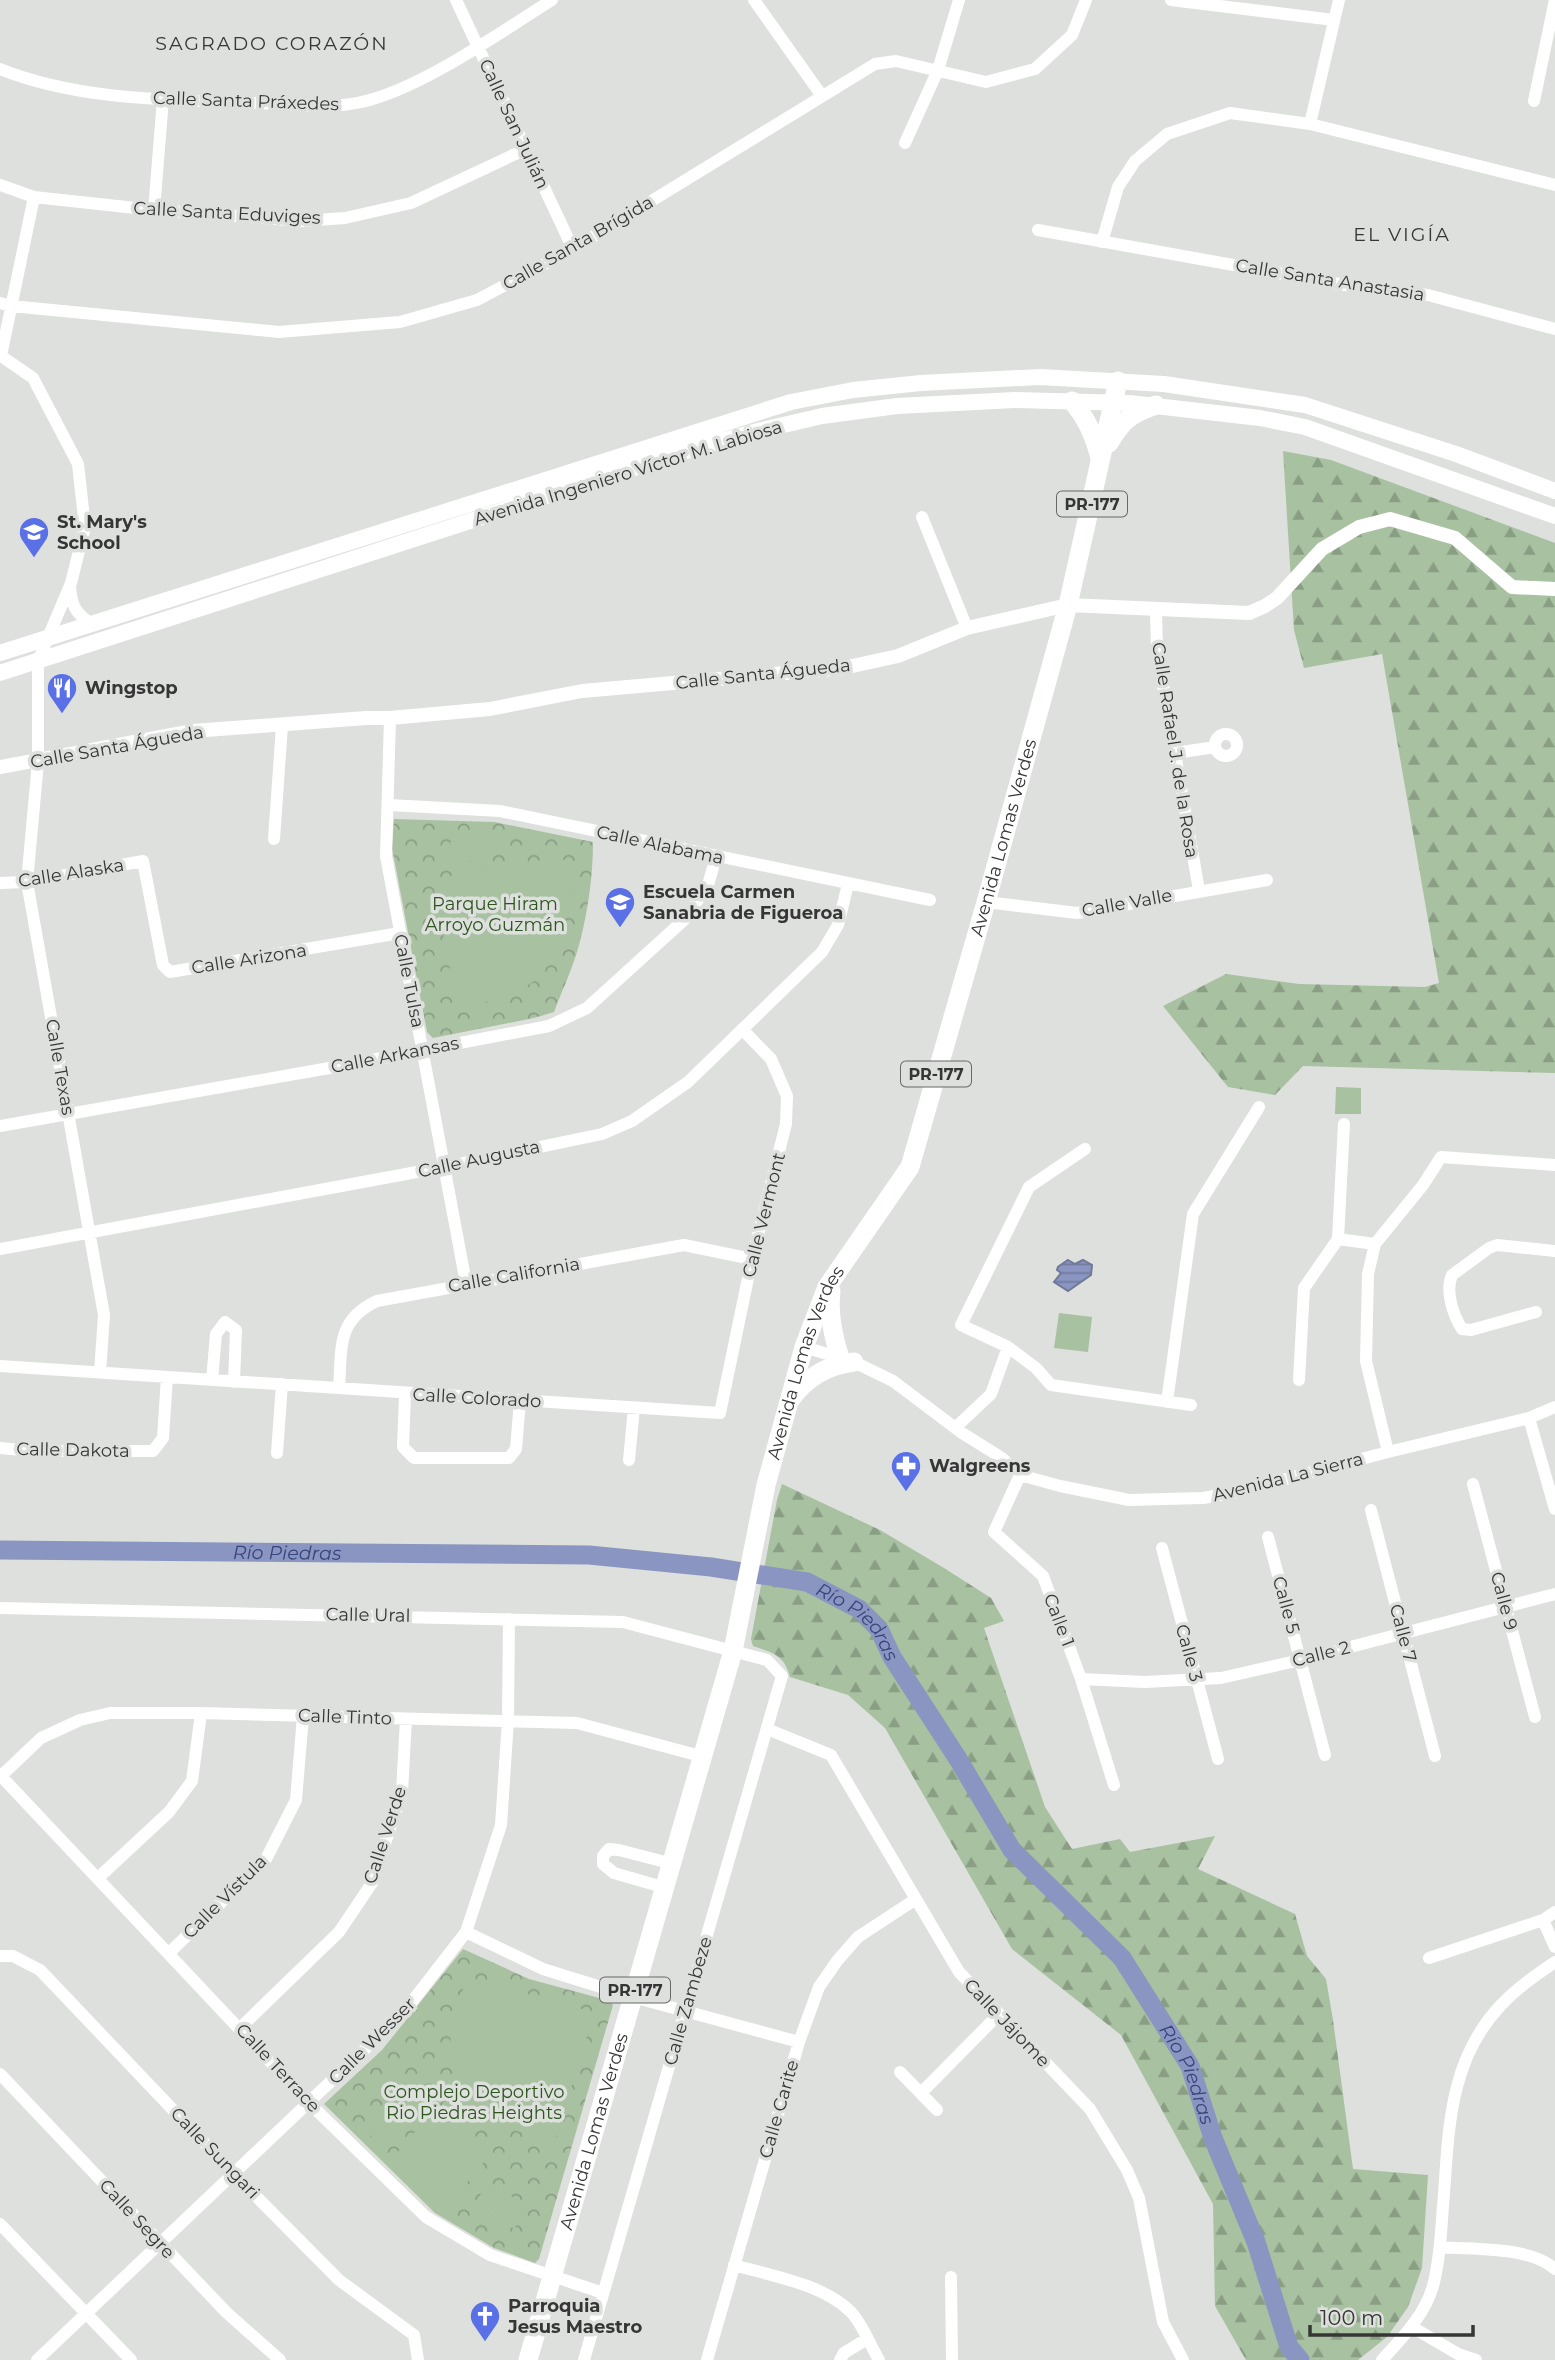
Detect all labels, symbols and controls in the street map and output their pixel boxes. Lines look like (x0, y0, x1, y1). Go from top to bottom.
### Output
district label: SAGRADO CORAZÓN (155, 32, 389, 55)
street label: Calle San Julián (474, 56, 554, 192)
street label: Calle Santa Práxedes (153, 87, 340, 115)
street label: Calle Santa Brígida (499, 191, 657, 295)
street label: Calle Santa Eduviges (133, 197, 321, 229)
district label: EL VIGÍA (1353, 223, 1451, 246)
street label: Calle Santa Anastasia (1234, 254, 1426, 306)
street label: Avenida Ingeniero Víctor M. Labiosa (471, 416, 785, 530)
road number: PR-177 (1057, 491, 1127, 516)
place label: St. Mary's School (57, 511, 147, 554)
school or university icon: St. Mary's School (17, 515, 51, 559)
street label: Calle Rafael J. de la Rosa (1147, 641, 1203, 859)
street label: Calle Santa Águeda (675, 654, 851, 694)
restaurant icon: Wingstop (45, 671, 79, 715)
place label: Wingstop (85, 677, 178, 699)
street label: Calle Santa Águeda (29, 721, 205, 773)
street label: Avenida Lomas Verdes (966, 736, 1042, 939)
street label: Calle Alabama (594, 821, 726, 869)
street label: Calle Alaska (16, 854, 126, 892)
place label: Escuela Carmen Sanabria de Figueroa (643, 881, 843, 924)
street label: Calle Valle (1080, 884, 1174, 922)
school or university icon: Escuela Carmen Sanabria de Figueroa (603, 885, 637, 929)
park label: Parque Hiram Arroyo Guzmán (425, 893, 565, 936)
street label: Calle Tulsa (389, 932, 429, 1030)
street label: Calle Arizona (190, 939, 308, 979)
street label: Calle Texas (41, 1017, 79, 1117)
street label: Calle Arkansas (329, 1032, 461, 1078)
road number: PR-177 (901, 1062, 971, 1086)
street label: Calle Augusta (416, 1135, 542, 1183)
street label: Calle Vermont (738, 1150, 790, 1280)
street label: Calle California (446, 1253, 582, 1297)
street label: Avenida Lomas Verdes (763, 1262, 849, 1462)
street label: Calle Colorado (412, 1384, 542, 1412)
street label: Calle Dakota (16, 1438, 130, 1462)
street label: Avenida La Sierra (1211, 1448, 1365, 1506)
pharmacy icon: Walgreens (889, 1449, 923, 1493)
place label: Walgreens (929, 1455, 1031, 1477)
water label: Río Piedras (233, 1540, 341, 1564)
street label: Calle 9 (1486, 1569, 1522, 1633)
street label: Calle 5 (1268, 1574, 1304, 1636)
water label: Río Piedras (812, 1577, 904, 1664)
street label: Calle 1 (1039, 1590, 1079, 1650)
street label: Calle 7 (1385, 1602, 1421, 1664)
street label: Calle Ural (325, 1603, 411, 1627)
street label: Calle 3 (1171, 1622, 1207, 1684)
street label: Calle 2 (1290, 1636, 1352, 1672)
street label: Calle Tinto (298, 1704, 392, 1730)
street label: Calle Verde (359, 1783, 411, 1886)
street label: Calle Vístula (179, 1851, 271, 1943)
street label: Calle Zambeze (659, 1934, 717, 2068)
street label: Calle Jájome (959, 1974, 1055, 2072)
road number: PR-177 (600, 1978, 670, 2002)
street label: Calle Wesser (324, 1993, 420, 2089)
street label: Calle Terrace (231, 2019, 325, 2117)
water label: Río Piedras (1155, 2019, 1219, 2127)
street label: Avenida Lomas Verdes (555, 2030, 633, 2232)
street label: Calle Carite (754, 2057, 804, 2161)
park label: Complejo Deportivo Rio Piedras Heights (383, 2081, 565, 2124)
street label: Calle Sungari (166, 2103, 264, 2203)
street label: Calle Segre (95, 2175, 179, 2263)
scale bar (1310, 2294, 1473, 2338)
place label: Parroquia Jesus Maestro (507, 2295, 642, 2338)
church icon: Parroquia Jesus Maestro (468, 2299, 502, 2343)
text: 100 m (1320, 2305, 1383, 2330)

